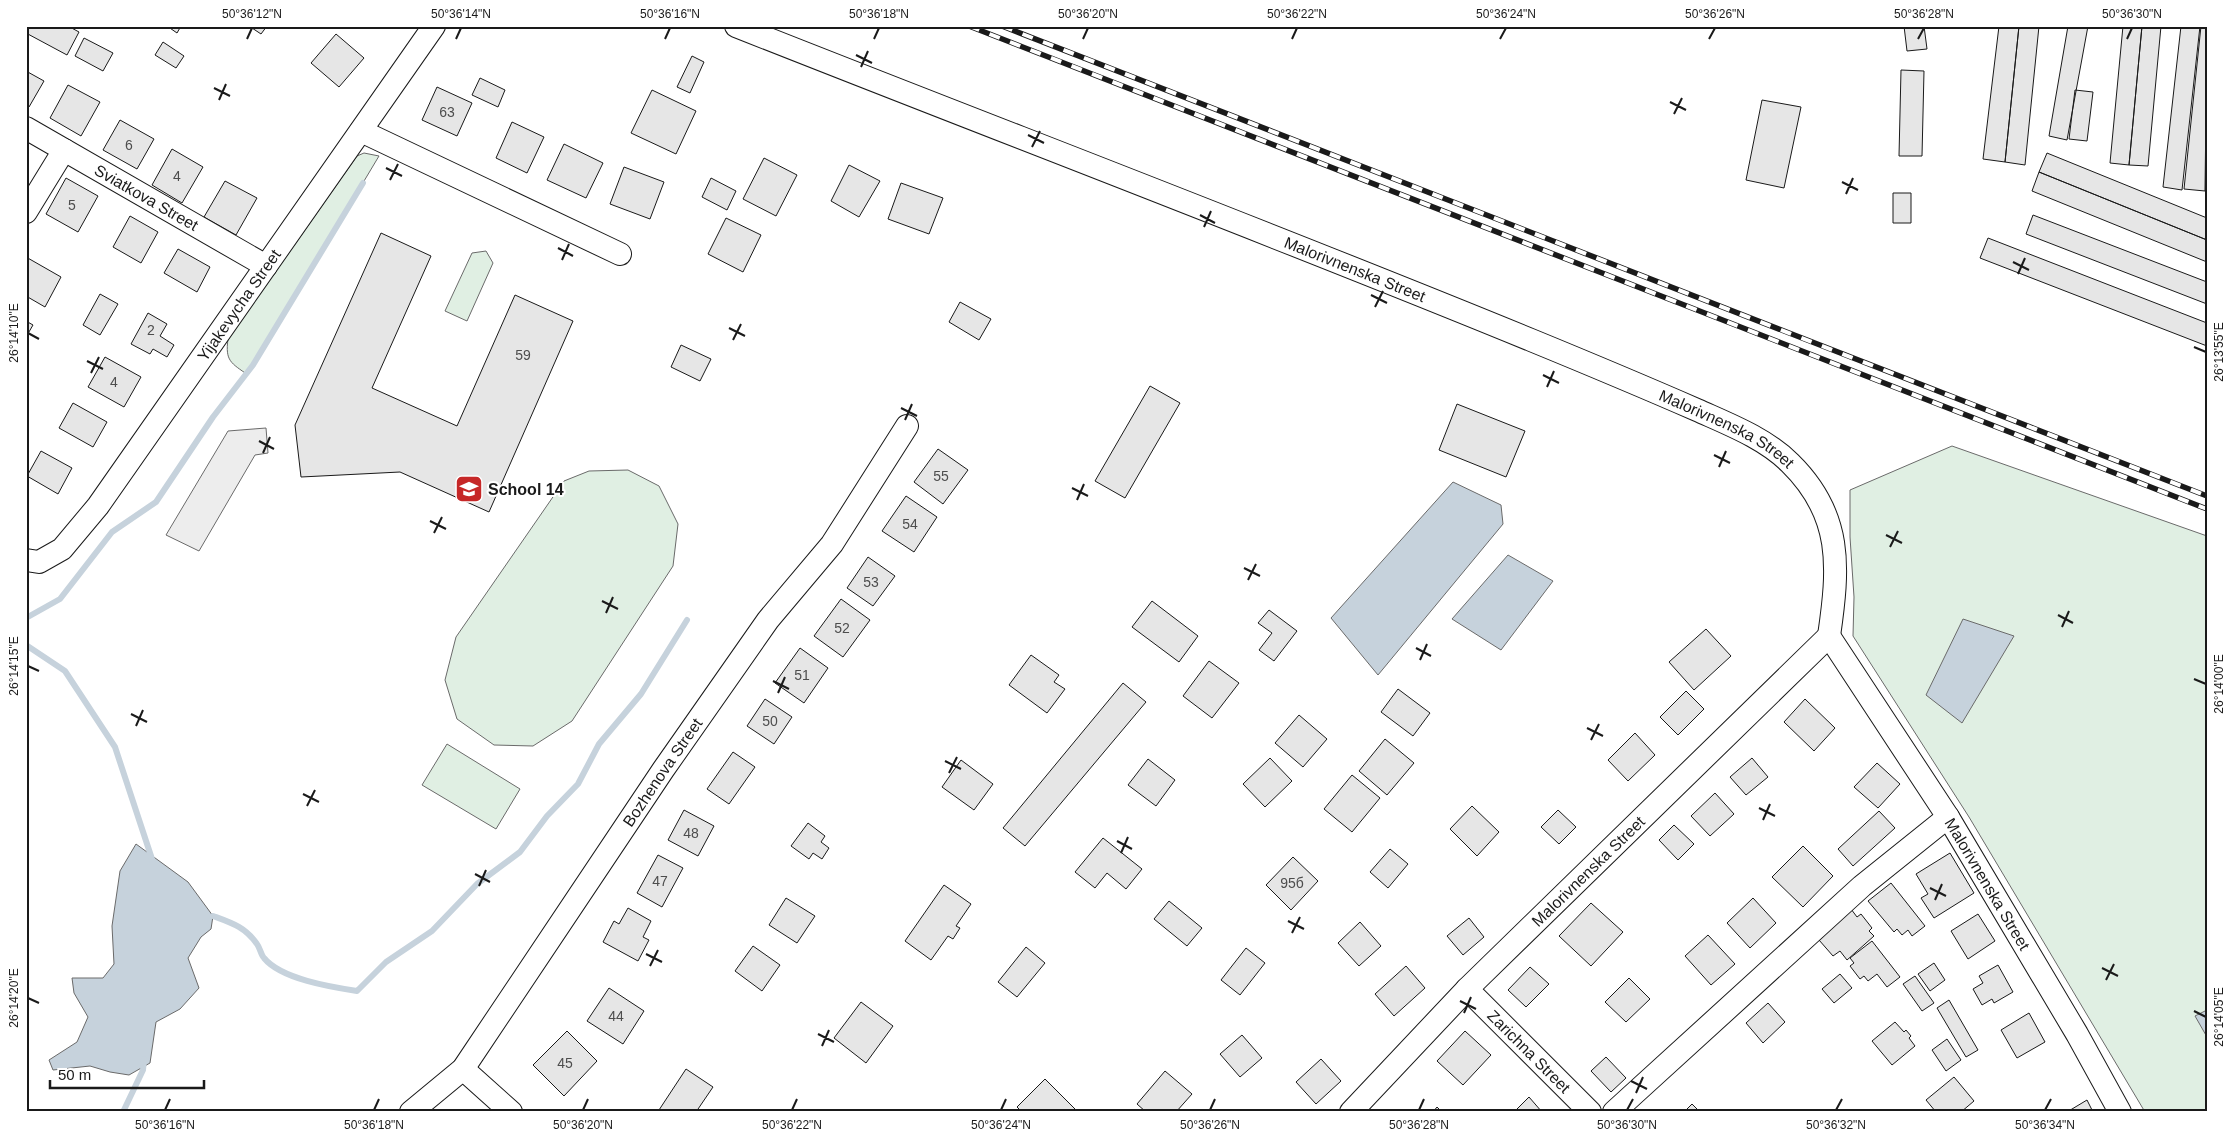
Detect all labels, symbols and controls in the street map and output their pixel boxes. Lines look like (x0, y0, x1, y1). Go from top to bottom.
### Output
text: 50°36'12"N (222, 7, 282, 21)
text: 50°36'14"N (431, 7, 491, 21)
text: 50°36'16"N (640, 7, 700, 21)
text: 50°36'18"N (849, 7, 909, 21)
text: 50°36'20"N (1058, 7, 1118, 21)
text: 50°36'22"N (1267, 7, 1327, 21)
text: 50°36'24"N (1476, 7, 1536, 21)
text: 50°36'26"N (1685, 7, 1745, 21)
text: 50°36'28"N (1894, 7, 1954, 21)
text: 50°36'30"N (2102, 7, 2162, 21)
house number: 63 (439, 104, 455, 120)
house number: 6 (125, 137, 133, 153)
street label: Sviatkova Street (92, 161, 202, 234)
house number: 4 (173, 168, 181, 184)
house number: 5 (68, 197, 76, 213)
street label: Malorivnenska Street (1282, 233, 1429, 305)
street label: Yijakevycha Street (194, 246, 284, 364)
text: 26°14'10"E (7, 303, 21, 363)
house number: 2 (147, 322, 155, 338)
text: 26°13'55"E (2212, 322, 2226, 382)
house number: 59 (515, 347, 531, 363)
house number: 4 (110, 374, 118, 390)
street label: Malorivnenska Street (1657, 386, 1798, 471)
house number: 55 (933, 468, 949, 484)
school or university icon: School 14 (454, 474, 484, 504)
place label: School 14 (488, 481, 564, 498)
house number: 54 (902, 516, 918, 532)
house number: 53 (863, 574, 879, 590)
house number: 52 (834, 620, 850, 636)
text: 26°14'15"E (7, 636, 21, 696)
text: 26°14'00"E (2212, 654, 2226, 714)
house number: 51 (794, 667, 810, 683)
house number: 50 (762, 713, 778, 729)
street label: Bozhenova Street (619, 714, 706, 829)
street label: Malorivnenska Street (1528, 812, 1648, 930)
street label: Malorivnenska Street (1942, 815, 2034, 953)
house number: 48 (683, 825, 699, 841)
house number: 47 (652, 873, 668, 889)
house number: 95б (1280, 875, 1304, 891)
text: 26°14'20"E (7, 968, 21, 1028)
text: 26°14'05"E (2212, 987, 2226, 1047)
street label: Zarichna Street (1485, 1007, 1574, 1096)
house number: 44 (608, 1008, 624, 1024)
house number: 45 (557, 1055, 573, 1071)
scale bar (50, 1058, 204, 1090)
text: 50 m (58, 1066, 91, 1083)
text: 50°36'16"N (135, 1118, 195, 1132)
text: 50°36'18"N (344, 1118, 404, 1132)
text: 50°36'20"N (553, 1118, 613, 1132)
text: 50°36'22"N (762, 1118, 822, 1132)
text: 50°36'24"N (971, 1118, 1031, 1132)
text: 50°36'26"N (1180, 1118, 1240, 1132)
text: 50°36'28"N (1389, 1118, 1449, 1132)
text: 50°36'30"N (1597, 1118, 1657, 1132)
text: 50°36'32"N (1806, 1118, 1866, 1132)
text: 50°36'34"N (2015, 1118, 2075, 1132)

